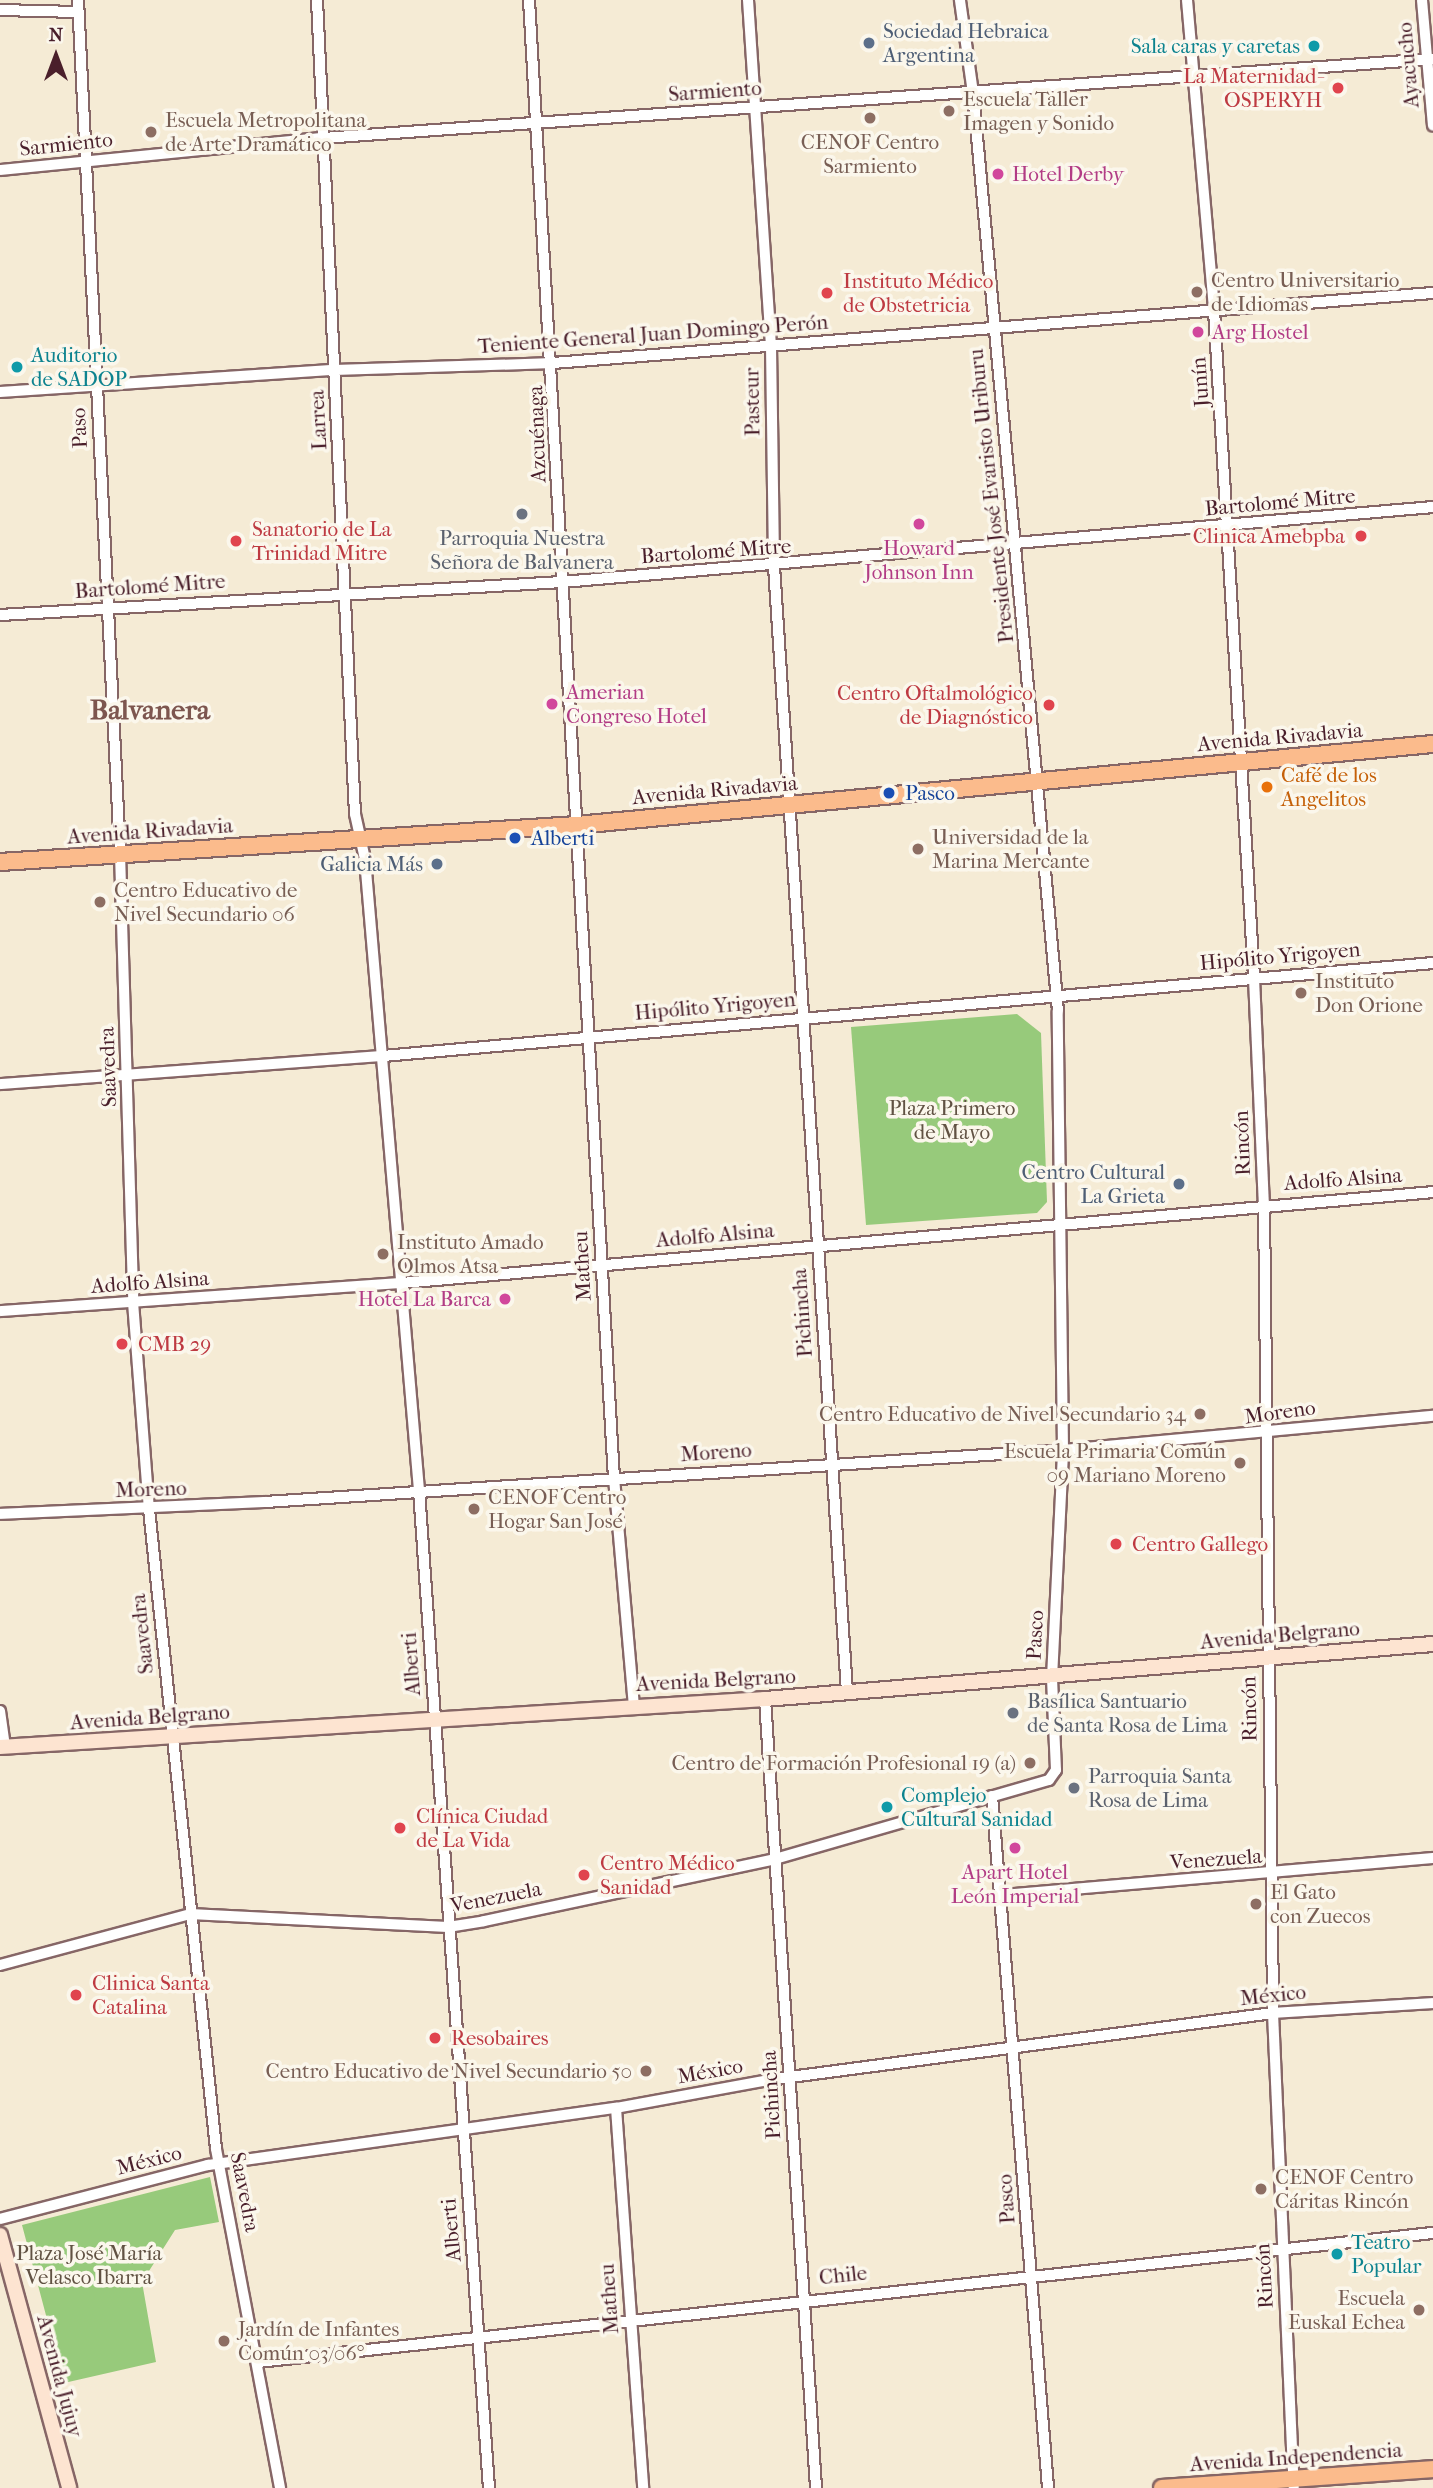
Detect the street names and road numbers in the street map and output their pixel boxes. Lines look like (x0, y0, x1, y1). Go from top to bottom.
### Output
street label: Ayacucho (1392, 21, 1424, 109)
street label: Sarmiento (667, 75, 763, 107)
street label: Sarmiento (18, 127, 114, 161)
street label: Teniente General Juan Domingo Perón (477, 309, 829, 359)
street label: Presidente José Evaristo Uriburu (963, 348, 1019, 644)
street label: Junín (1186, 356, 1214, 408)
street label: Pasteur (739, 368, 765, 436)
street label: Azcuénaga (523, 385, 551, 483)
street label: Larrea (304, 389, 332, 451)
street label: Paso (65, 407, 93, 449)
street label: Bartolomé Mitre (1204, 483, 1356, 521)
street label: Bartolomé Mitre (640, 533, 792, 569)
street label: Bartolomé Mitre (74, 568, 226, 604)
street label: Avenida Rivadavia (1196, 717, 1364, 757)
street label: Avenida Rivadavia (631, 770, 799, 810)
street label: Avenida Rivadavia (66, 813, 234, 849)
street label: Hipólito Yrigoyen (1199, 936, 1361, 976)
street label: Hipólito Yrigoyen (634, 986, 796, 1026)
street label: Saavedra (94, 1026, 122, 1108)
street label: Rincón (1228, 1110, 1256, 1176)
street label: Adolfo Alsina (1283, 1162, 1403, 1196)
street label: Adolfo Alsina (655, 1217, 775, 1253)
street label: Matheu (568, 1230, 596, 1302)
street label: Adolfo Alsina (90, 1265, 210, 1299)
street label: Pichincha (786, 1268, 818, 1358)
street label: Moreno (1243, 1395, 1317, 1429)
street label: Moreno (680, 1437, 752, 1467)
street label: Moreno (115, 1475, 187, 1503)
street label: Saavedra (125, 1593, 159, 1675)
street label: Pasco (1021, 1609, 1049, 1661)
street label: Avenida Belgrano (1199, 1615, 1361, 1655)
street label: Alberti (396, 1631, 426, 1697)
street label: Avenida Belgrano (635, 1663, 797, 1697)
street label: Rincón (1236, 1676, 1262, 1742)
street label: Avenida Belgrano (69, 1699, 231, 1735)
street label: Venezuela (1169, 1843, 1263, 1875)
street label: Venezuela (448, 1876, 544, 1918)
street label: México (1239, 1979, 1307, 2011)
street label: Pichincha (756, 2050, 786, 2140)
street label: México (675, 2053, 745, 2089)
street label: México (114, 2140, 184, 2180)
street label: Saavedra (225, 2150, 265, 2234)
street label: Pasco (992, 2173, 1020, 2225)
street label: Alberti (436, 2197, 466, 2263)
street label: Rincón (1250, 2243, 1278, 2309)
street label: Chile (818, 2260, 868, 2290)
street label: Matheu (594, 2263, 624, 2335)
street label: Avenida Jujuy (32, 2312, 88, 2440)
street label: Avenida Independencia (1189, 2437, 1403, 2477)

